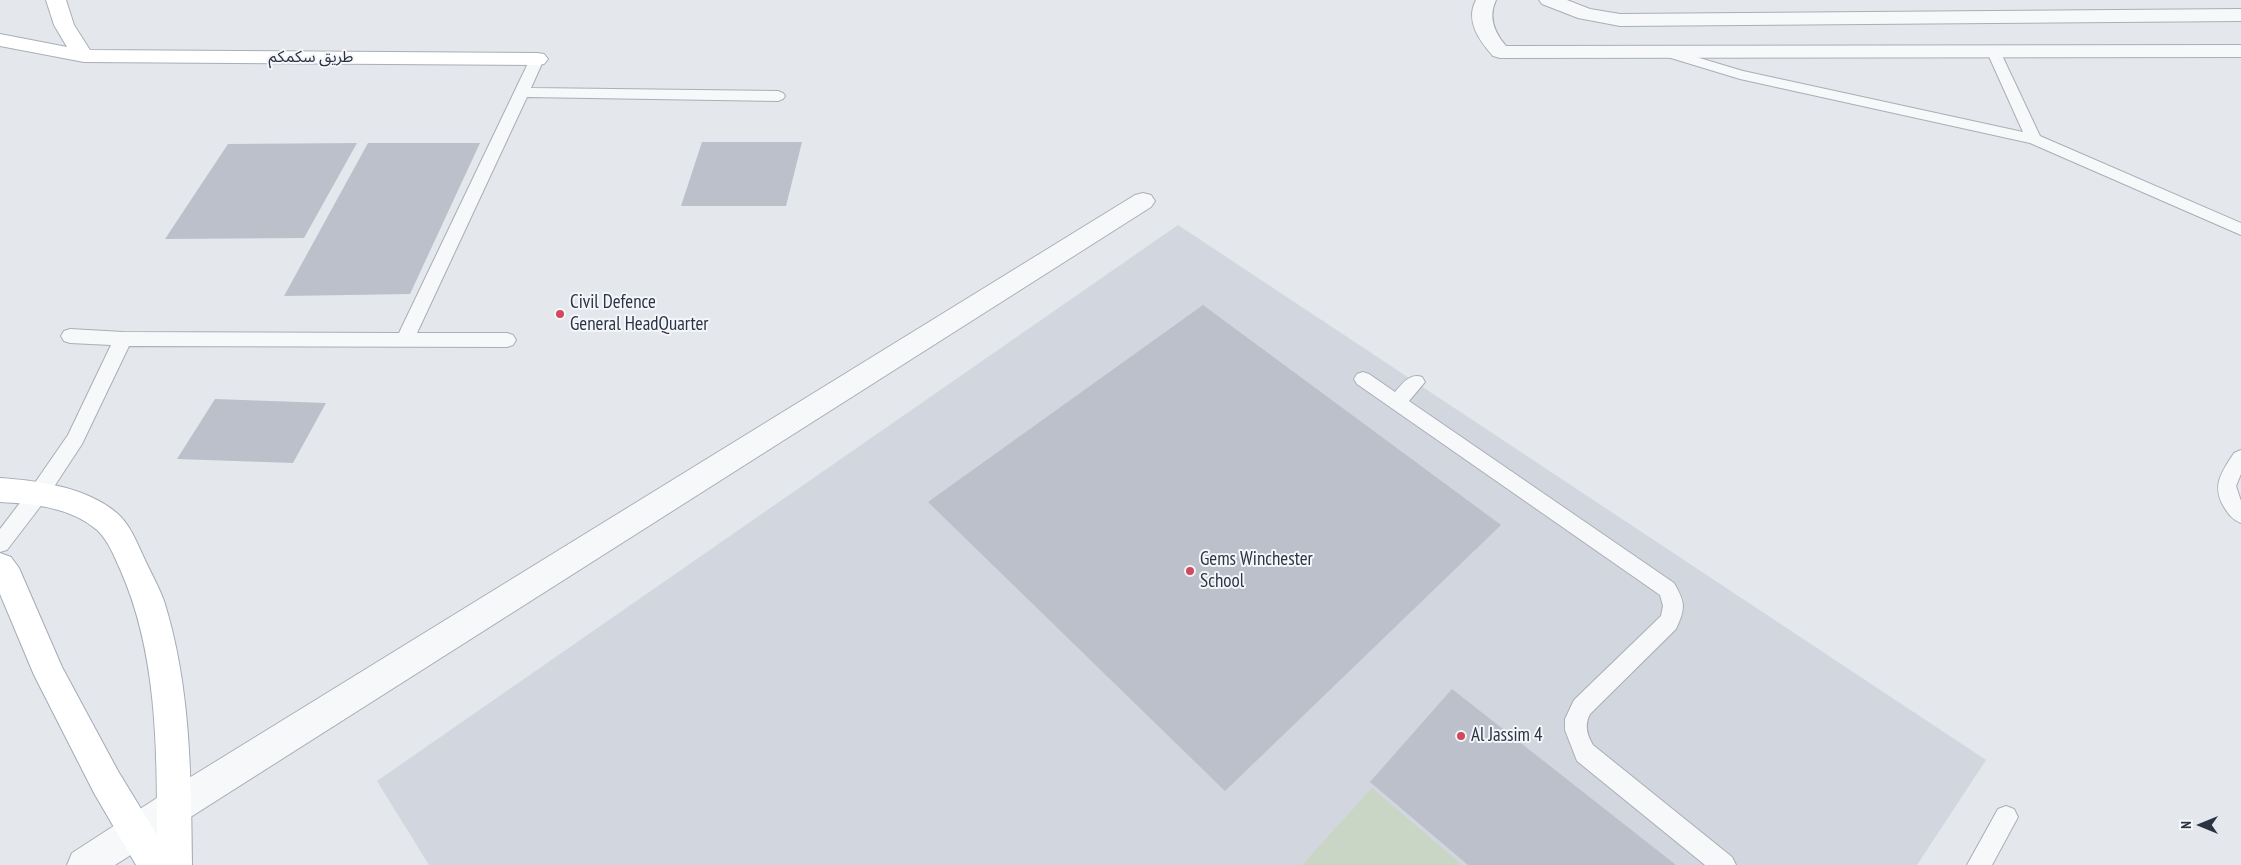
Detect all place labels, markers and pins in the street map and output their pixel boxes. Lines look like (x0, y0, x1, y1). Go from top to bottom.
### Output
place label: Civil Defence General HeadQuarter (570, 292, 709, 336)
marker: Civil Defence General HeadQuarter (554, 308, 566, 320)
place label: Gems Winchester School (1200, 549, 1313, 593)
marker: Gems Winchester School (1184, 565, 1196, 577)
place label: Al Jassim 4 (1471, 725, 1543, 747)
marker: Al Jassim 4 (1455, 730, 1467, 742)

